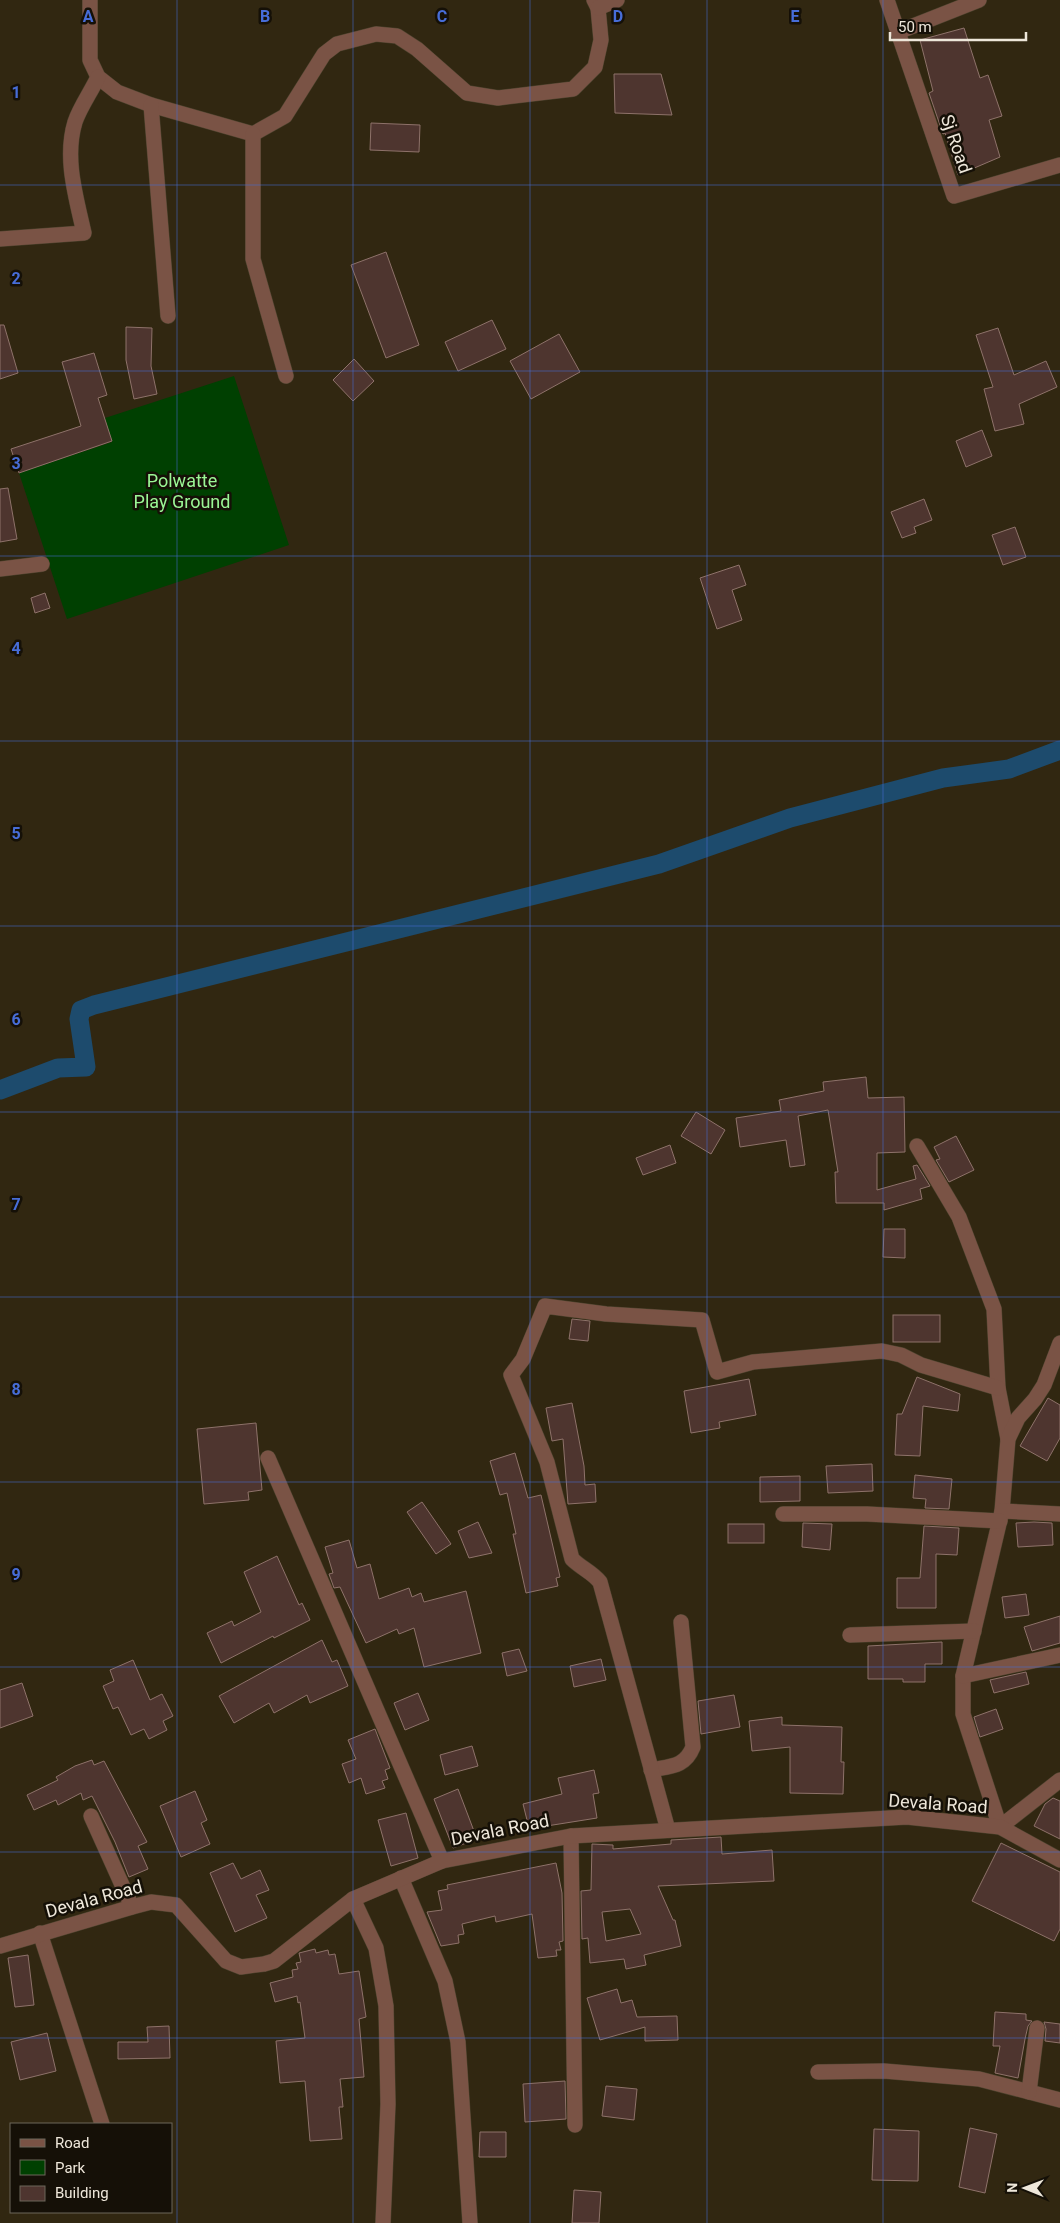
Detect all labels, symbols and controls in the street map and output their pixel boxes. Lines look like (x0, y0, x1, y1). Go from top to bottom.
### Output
text: A (83, 7, 94, 26)
text: B (260, 7, 270, 26)
text: C (437, 7, 447, 26)
text: D (613, 7, 623, 26)
text: E (791, 7, 800, 26)
scale bar (890, 10, 1026, 42)
text: 50 m (898, 18, 932, 36)
text: 1 (11, 83, 21, 102)
street label: Sj Road (937, 112, 976, 176)
text: 2 (11, 269, 21, 288)
text: 3 (11, 454, 21, 473)
park label: Polwatte Play Ground (134, 470, 230, 512)
text: 4 (11, 639, 21, 658)
text: 5 (11, 824, 21, 843)
text: 6 (11, 1010, 21, 1029)
text: 7 (11, 1195, 21, 1214)
text: 8 (11, 1380, 21, 1399)
text: 9 (11, 1565, 21, 1584)
street label: Devala Road (888, 1790, 988, 1817)
street label: Devala Road (449, 1810, 551, 1849)
street label: Devala Road (43, 1875, 145, 1922)
legend (10, 2123, 172, 2213)
text: Road (55, 2134, 89, 2152)
text: Park (55, 2159, 86, 2177)
north arrow (1000, 2163, 1050, 2213)
text: N (1004, 2183, 1020, 2193)
text: Building (55, 2184, 109, 2202)

